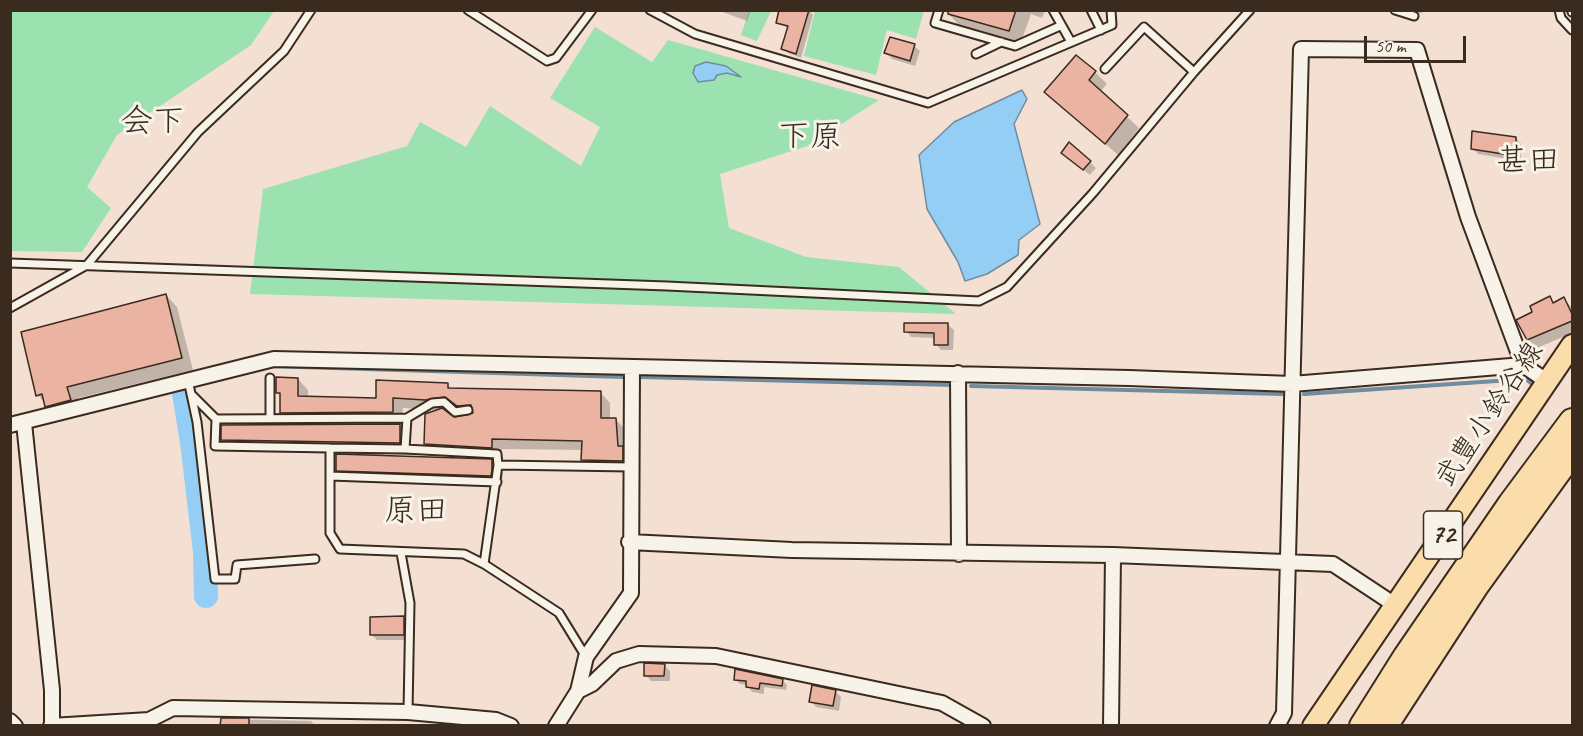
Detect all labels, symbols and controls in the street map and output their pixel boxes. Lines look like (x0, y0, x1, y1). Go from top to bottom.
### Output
scale bar (1367, 24, 1469, 62)
text: 50 m (1375, 35, 1406, 57)
district label: 会下 (121, 104, 185, 142)
district label: 下原 (778, 119, 842, 157)
district label: 甚田 (1496, 143, 1560, 181)
street label: 武豊小鈴谷線 (1429, 336, 1551, 494)
district label: 原田 (384, 493, 448, 531)
road number: 72 (1424, 511, 1462, 559)

